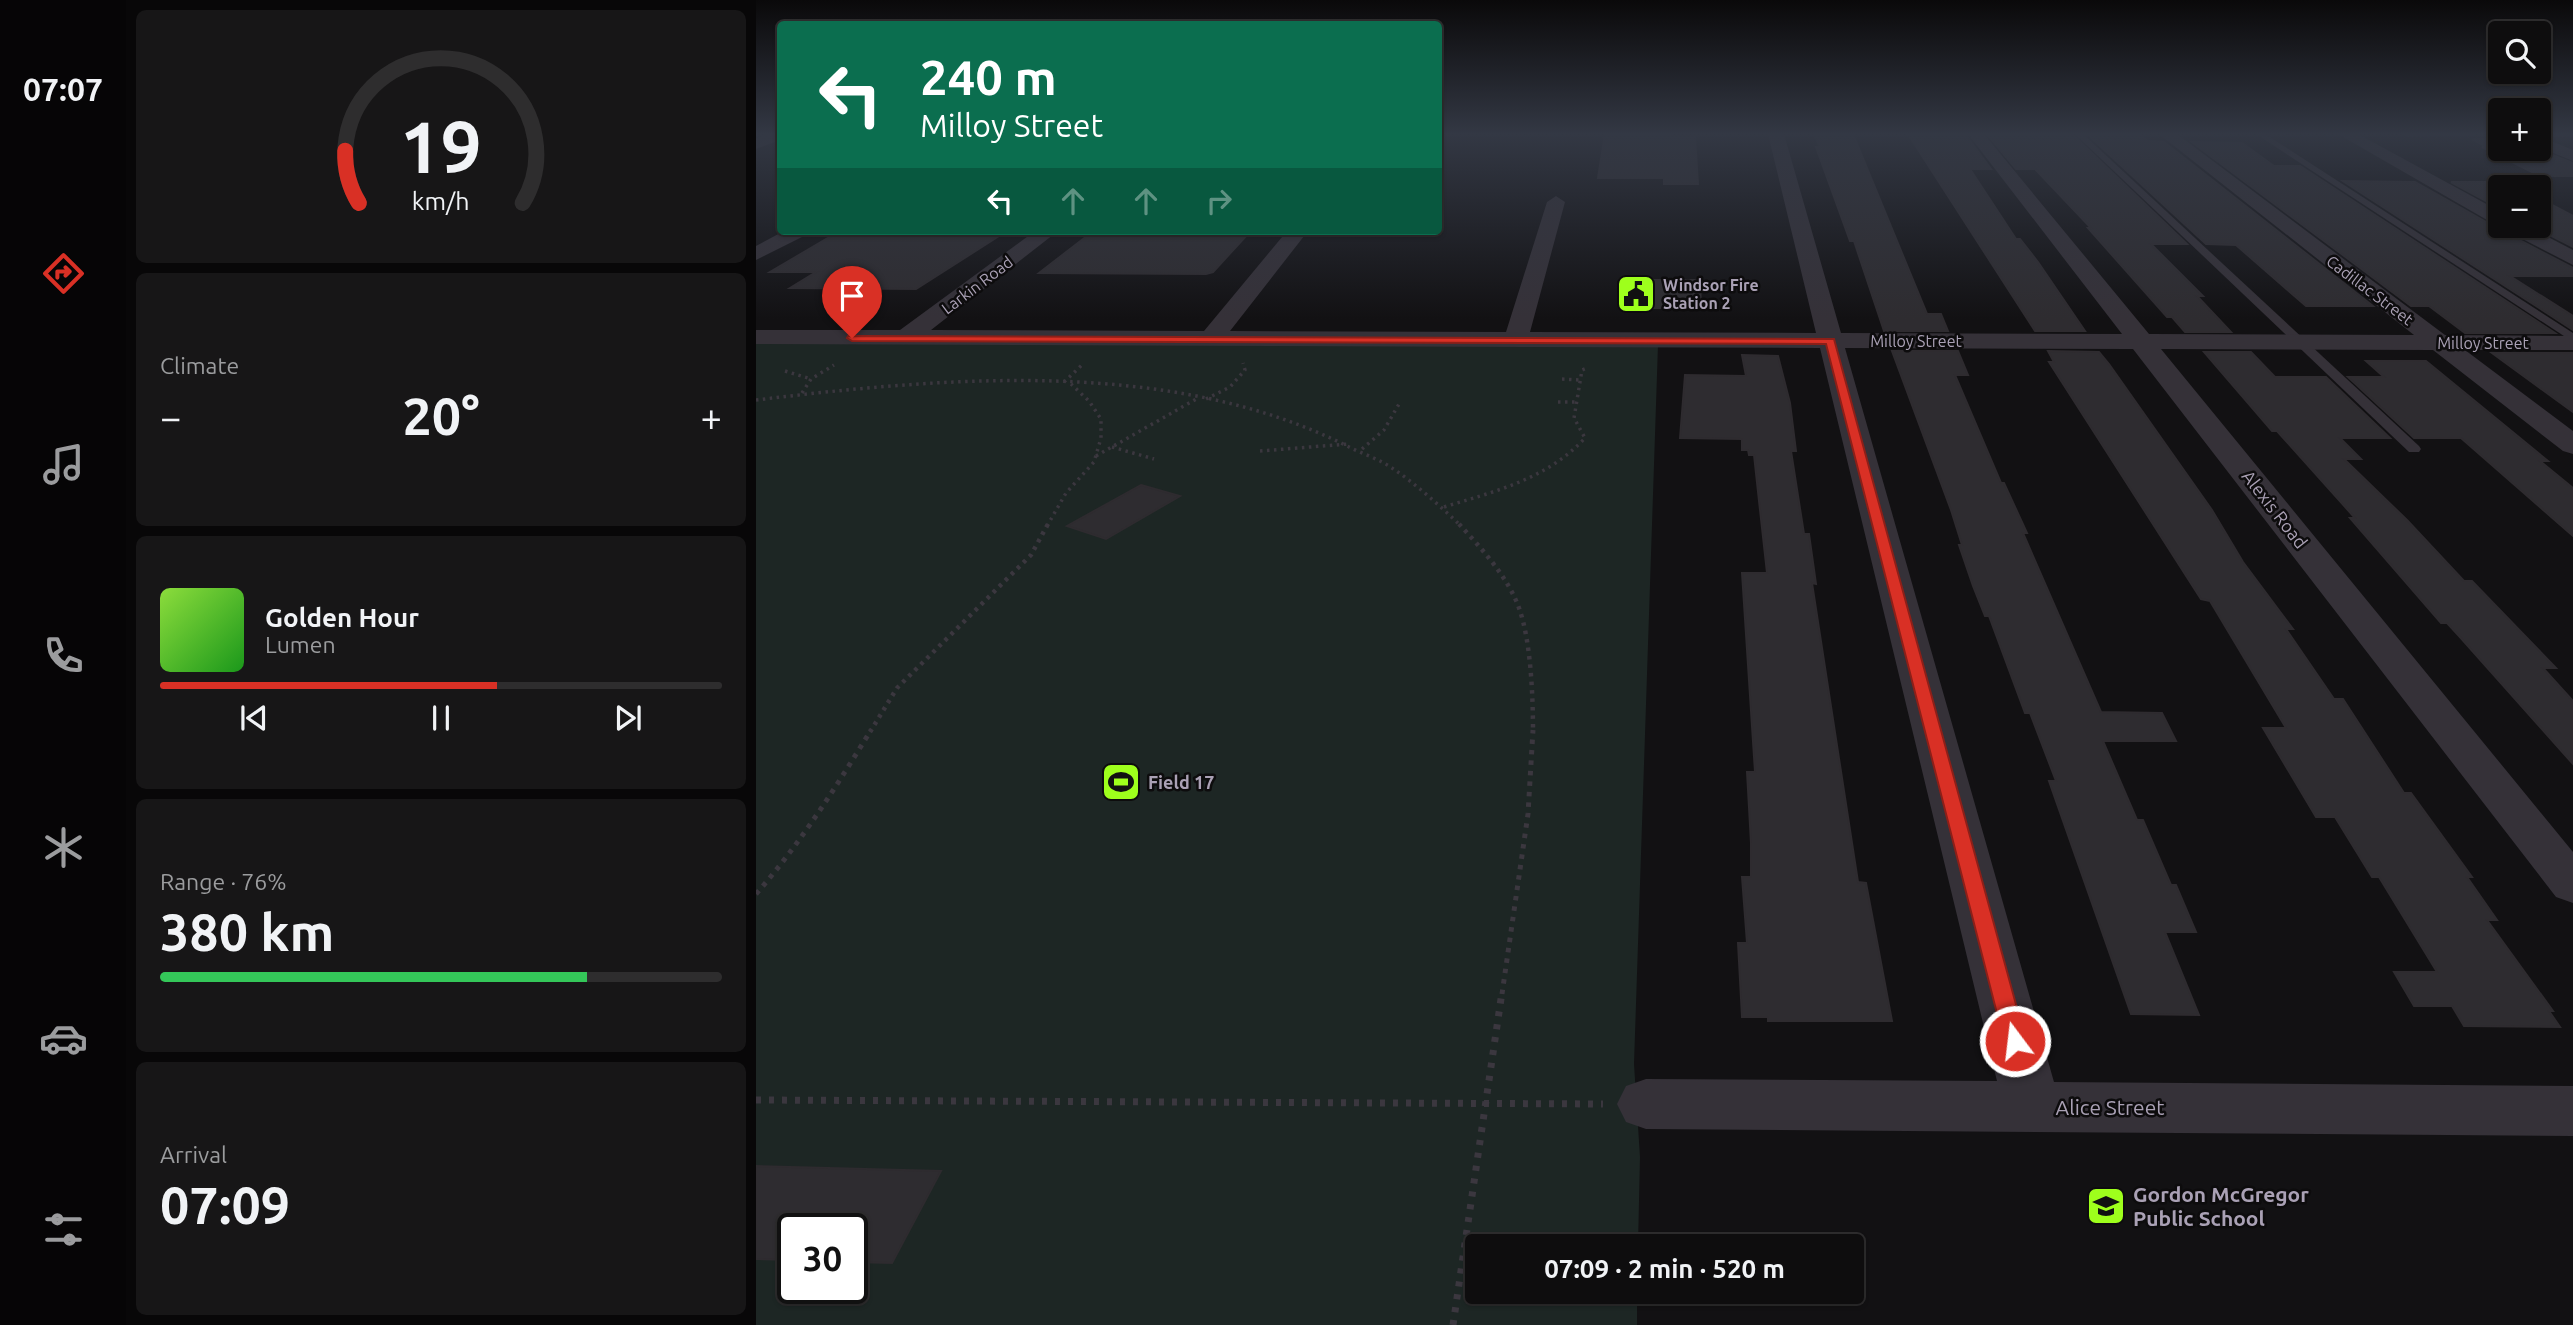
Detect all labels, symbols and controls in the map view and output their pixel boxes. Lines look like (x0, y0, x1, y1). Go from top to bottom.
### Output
map controls (2488, 21, 2551, 238)
button: search (2488, 21, 2551, 84)
icon: left (805, 49, 896, 140)
text: 240 m (920, 49, 1057, 104)
text: 07:07 (23, 71, 103, 107)
button: + (2488, 98, 2551, 161)
text: 19 (400, 105, 482, 187)
text: Milloy Street (920, 107, 1103, 143)
button: − (2488, 175, 2551, 238)
icon: left (981, 182, 1019, 220)
icon: ahead (1054, 182, 1092, 220)
icon: ahead (1127, 182, 1165, 220)
icon: right (1200, 182, 1238, 220)
text: km/h (412, 186, 470, 214)
icon: directions (39, 249, 88, 298)
street label: Cadillac Street (2323, 252, 2417, 329)
street label: Larkin Road (938, 253, 1016, 317)
pin (822, 266, 882, 338)
public building icon: Windsor Fire Station 2 (1615, 273, 1657, 315)
place label: Windsor Fire Station 2 (1663, 276, 1759, 312)
icon: arrive (833, 277, 871, 315)
street label: Milloy Street (1870, 332, 1962, 350)
street label: Milloy Street (2437, 334, 2529, 352)
text: Climate (160, 353, 239, 378)
text: 20° (402, 387, 480, 445)
text: − (160, 396, 181, 438)
text: + (701, 396, 722, 438)
icon: music (39, 440, 88, 489)
street label: Alexis Road (2238, 466, 2312, 552)
text: Golden Hour (265, 603, 419, 632)
icon: phone (39, 631, 88, 680)
text: Lumen (265, 632, 336, 657)
icon: previous (235, 699, 273, 737)
icon: pause (422, 699, 460, 737)
icon: next (609, 699, 647, 737)
sports icon: Field 17 (1100, 761, 1142, 803)
place label: Field 17 (1148, 772, 1214, 792)
icon: climate (39, 823, 88, 872)
text: Range · 76% (160, 869, 287, 894)
text: 380 km (160, 903, 334, 961)
position arrow (1978, 1004, 2052, 1078)
icon: car (39, 1014, 88, 1063)
street label: Alice Street (2056, 1095, 2165, 1119)
text: Arrival (160, 1142, 227, 1167)
text: 07:09 (160, 1176, 290, 1234)
place label: Gordon McGregor Public School (2133, 1182, 2309, 1230)
school or university icon: Gordon McGregor Public School (2085, 1185, 2127, 1227)
icon: filters (39, 1205, 88, 1254)
speed limit sign: 30 (777, 1213, 868, 1304)
text: 07:09 · 2 min · 520 m (1544, 1254, 1785, 1283)

